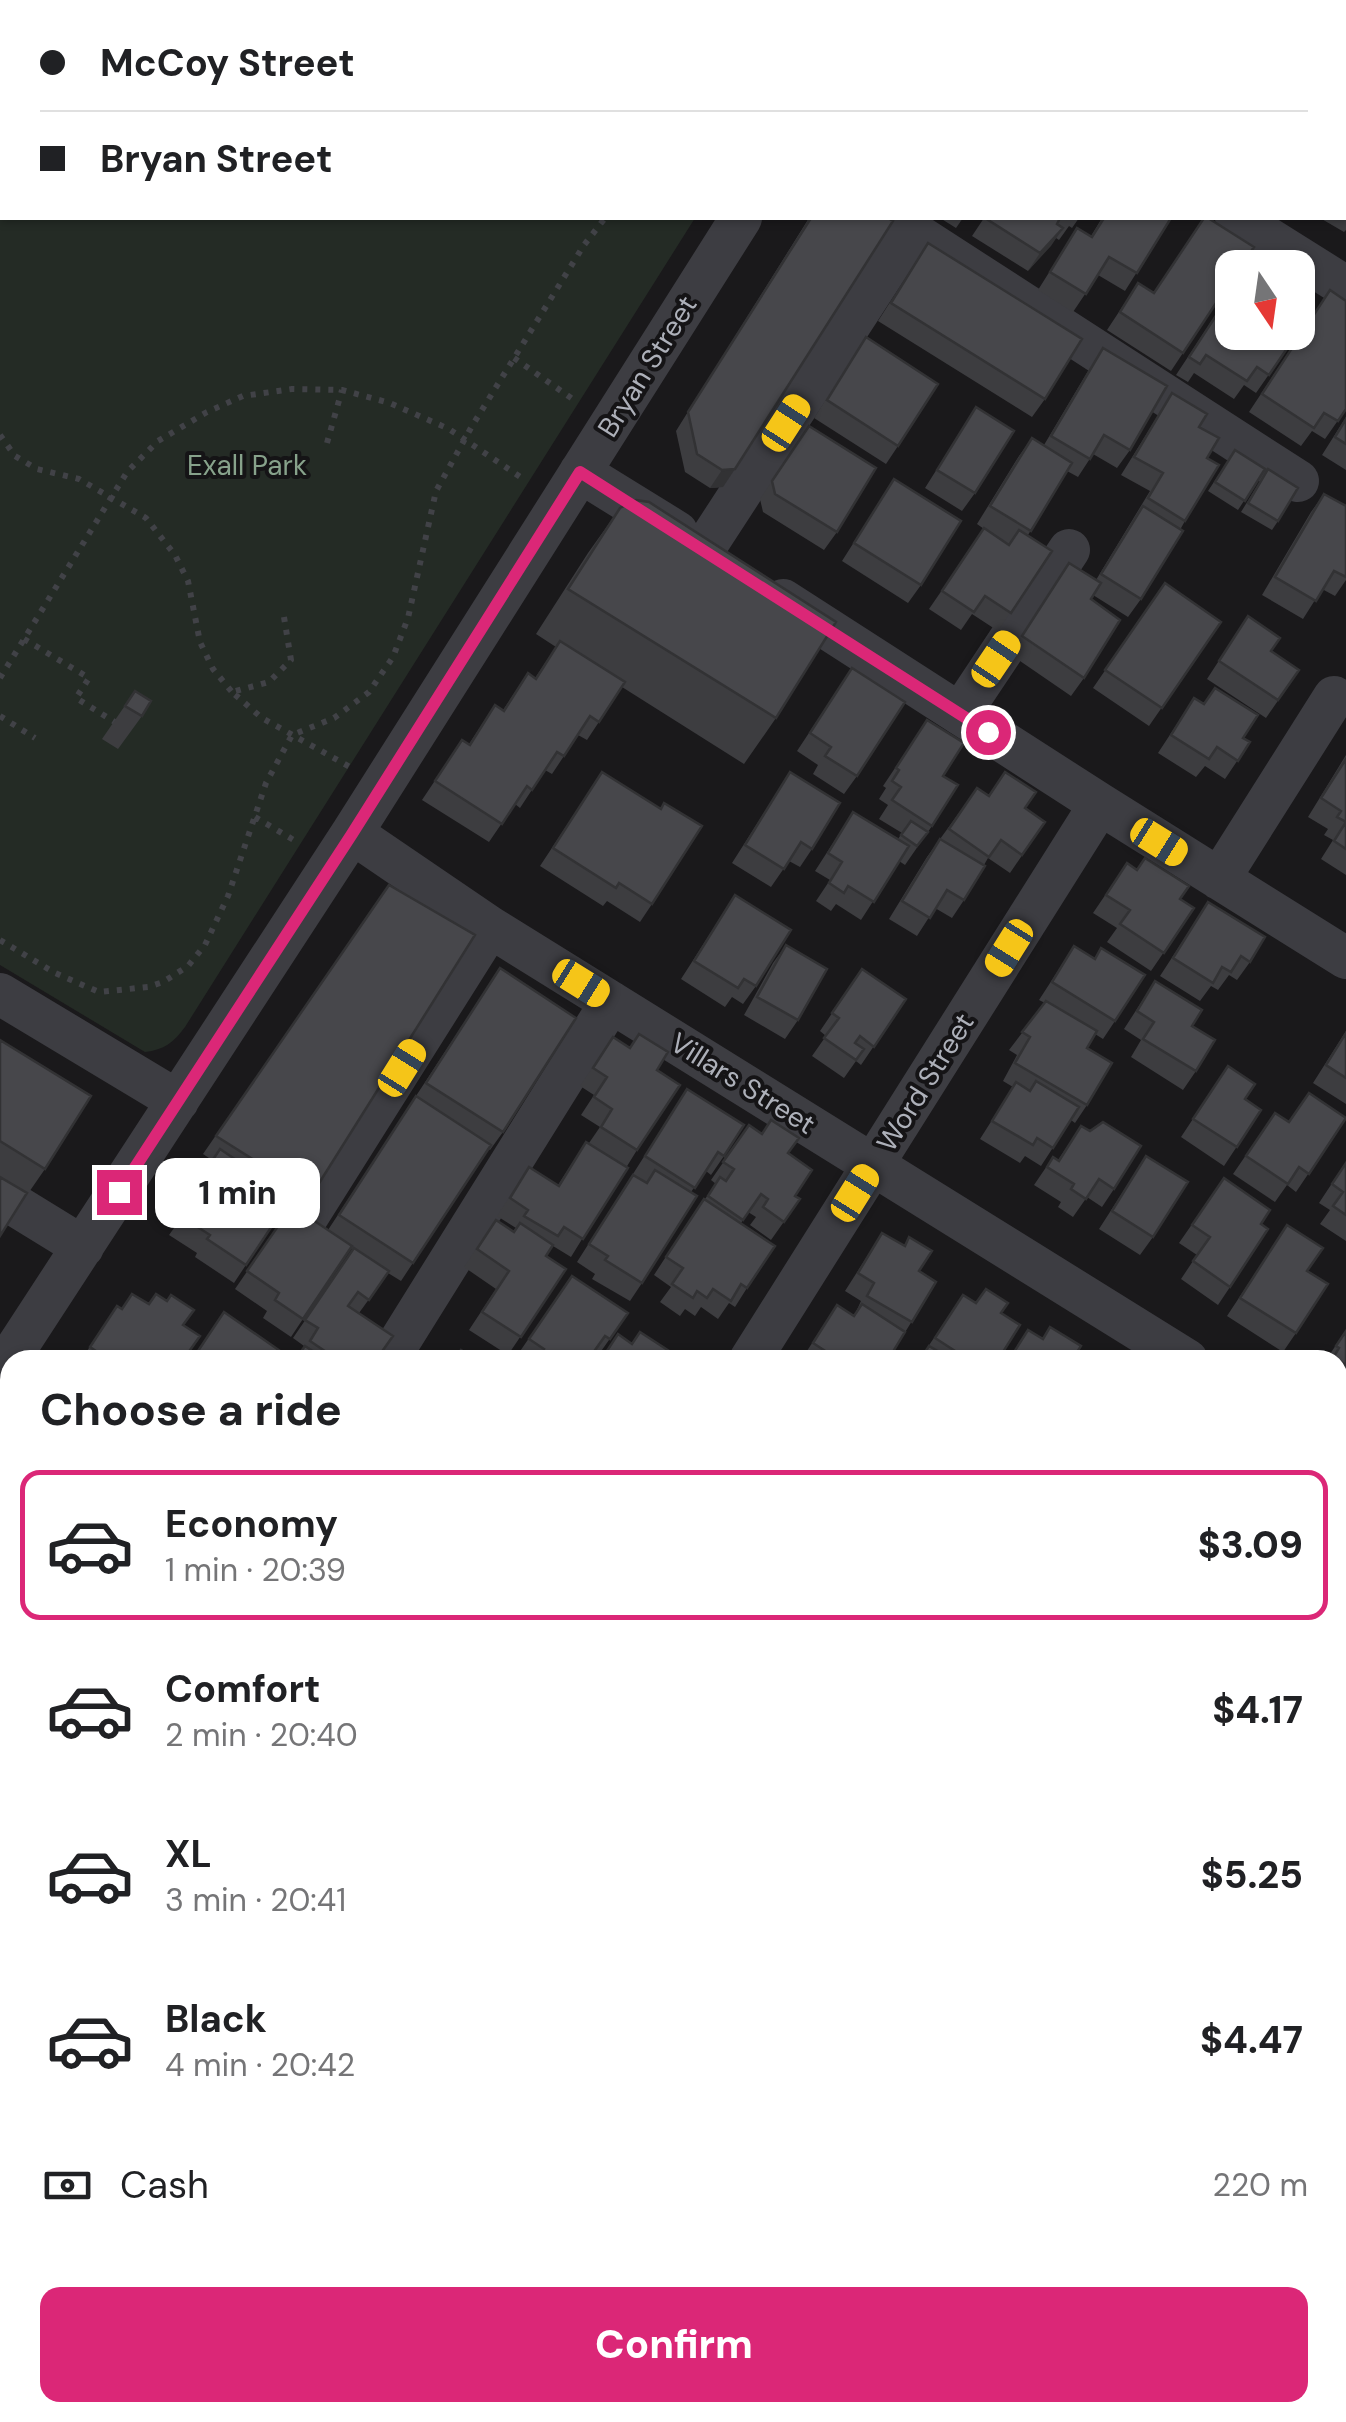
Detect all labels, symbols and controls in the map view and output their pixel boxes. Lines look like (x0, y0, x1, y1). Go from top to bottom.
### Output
text: McCoy Street (100, 38, 355, 88)
text: Bryan Street (100, 134, 332, 184)
north arrow (1215, 250, 1315, 350)
map controls (1215, 250, 1315, 350)
street label: Bryan Street (589, 289, 706, 444)
car (757, 390, 815, 456)
park label: Exall Park (187, 447, 307, 484)
car (967, 626, 1025, 692)
route start (966, 710, 1011, 755)
car (1126, 813, 1192, 871)
car (980, 915, 1038, 981)
car (548, 954, 614, 1012)
street label: Word Street (868, 1006, 983, 1158)
street label: Villars Street (663, 1024, 822, 1143)
car (373, 1035, 431, 1101)
callout: 1 min (154, 1157, 319, 1227)
car (826, 1160, 884, 1226)
route end (97, 1170, 142, 1215)
text: 1 min (198, 1172, 277, 1214)
text: Choose a ride (40, 1380, 342, 1439)
text: Economy (165, 1499, 338, 1549)
icon: car (45, 1500, 135, 1590)
text: $3.09 (1198, 1520, 1303, 1570)
text: 1 min · 20:39 (165, 1549, 346, 1591)
text: Comfort (165, 1664, 321, 1714)
icon: car (45, 1665, 135, 1755)
text: $4.17 (1212, 1685, 1303, 1735)
text: 2 min · 20:40 (165, 1714, 358, 1756)
text: XL (165, 1829, 212, 1879)
icon: car (45, 1830, 135, 1920)
text: $5.25 (1201, 1850, 1303, 1900)
text: 3 min · 20:41 (165, 1879, 346, 1921)
text: Black (165, 1994, 267, 2044)
icon: car (45, 1995, 135, 2085)
text: $4.47 (1200, 2015, 1303, 2065)
text: 4 min · 20:42 (165, 2044, 355, 2086)
icon: cash (40, 2158, 95, 2213)
text: Cash (120, 2160, 209, 2210)
text: 220 m (1213, 2164, 1308, 2206)
button: Confirm (40, 2287, 1308, 2402)

